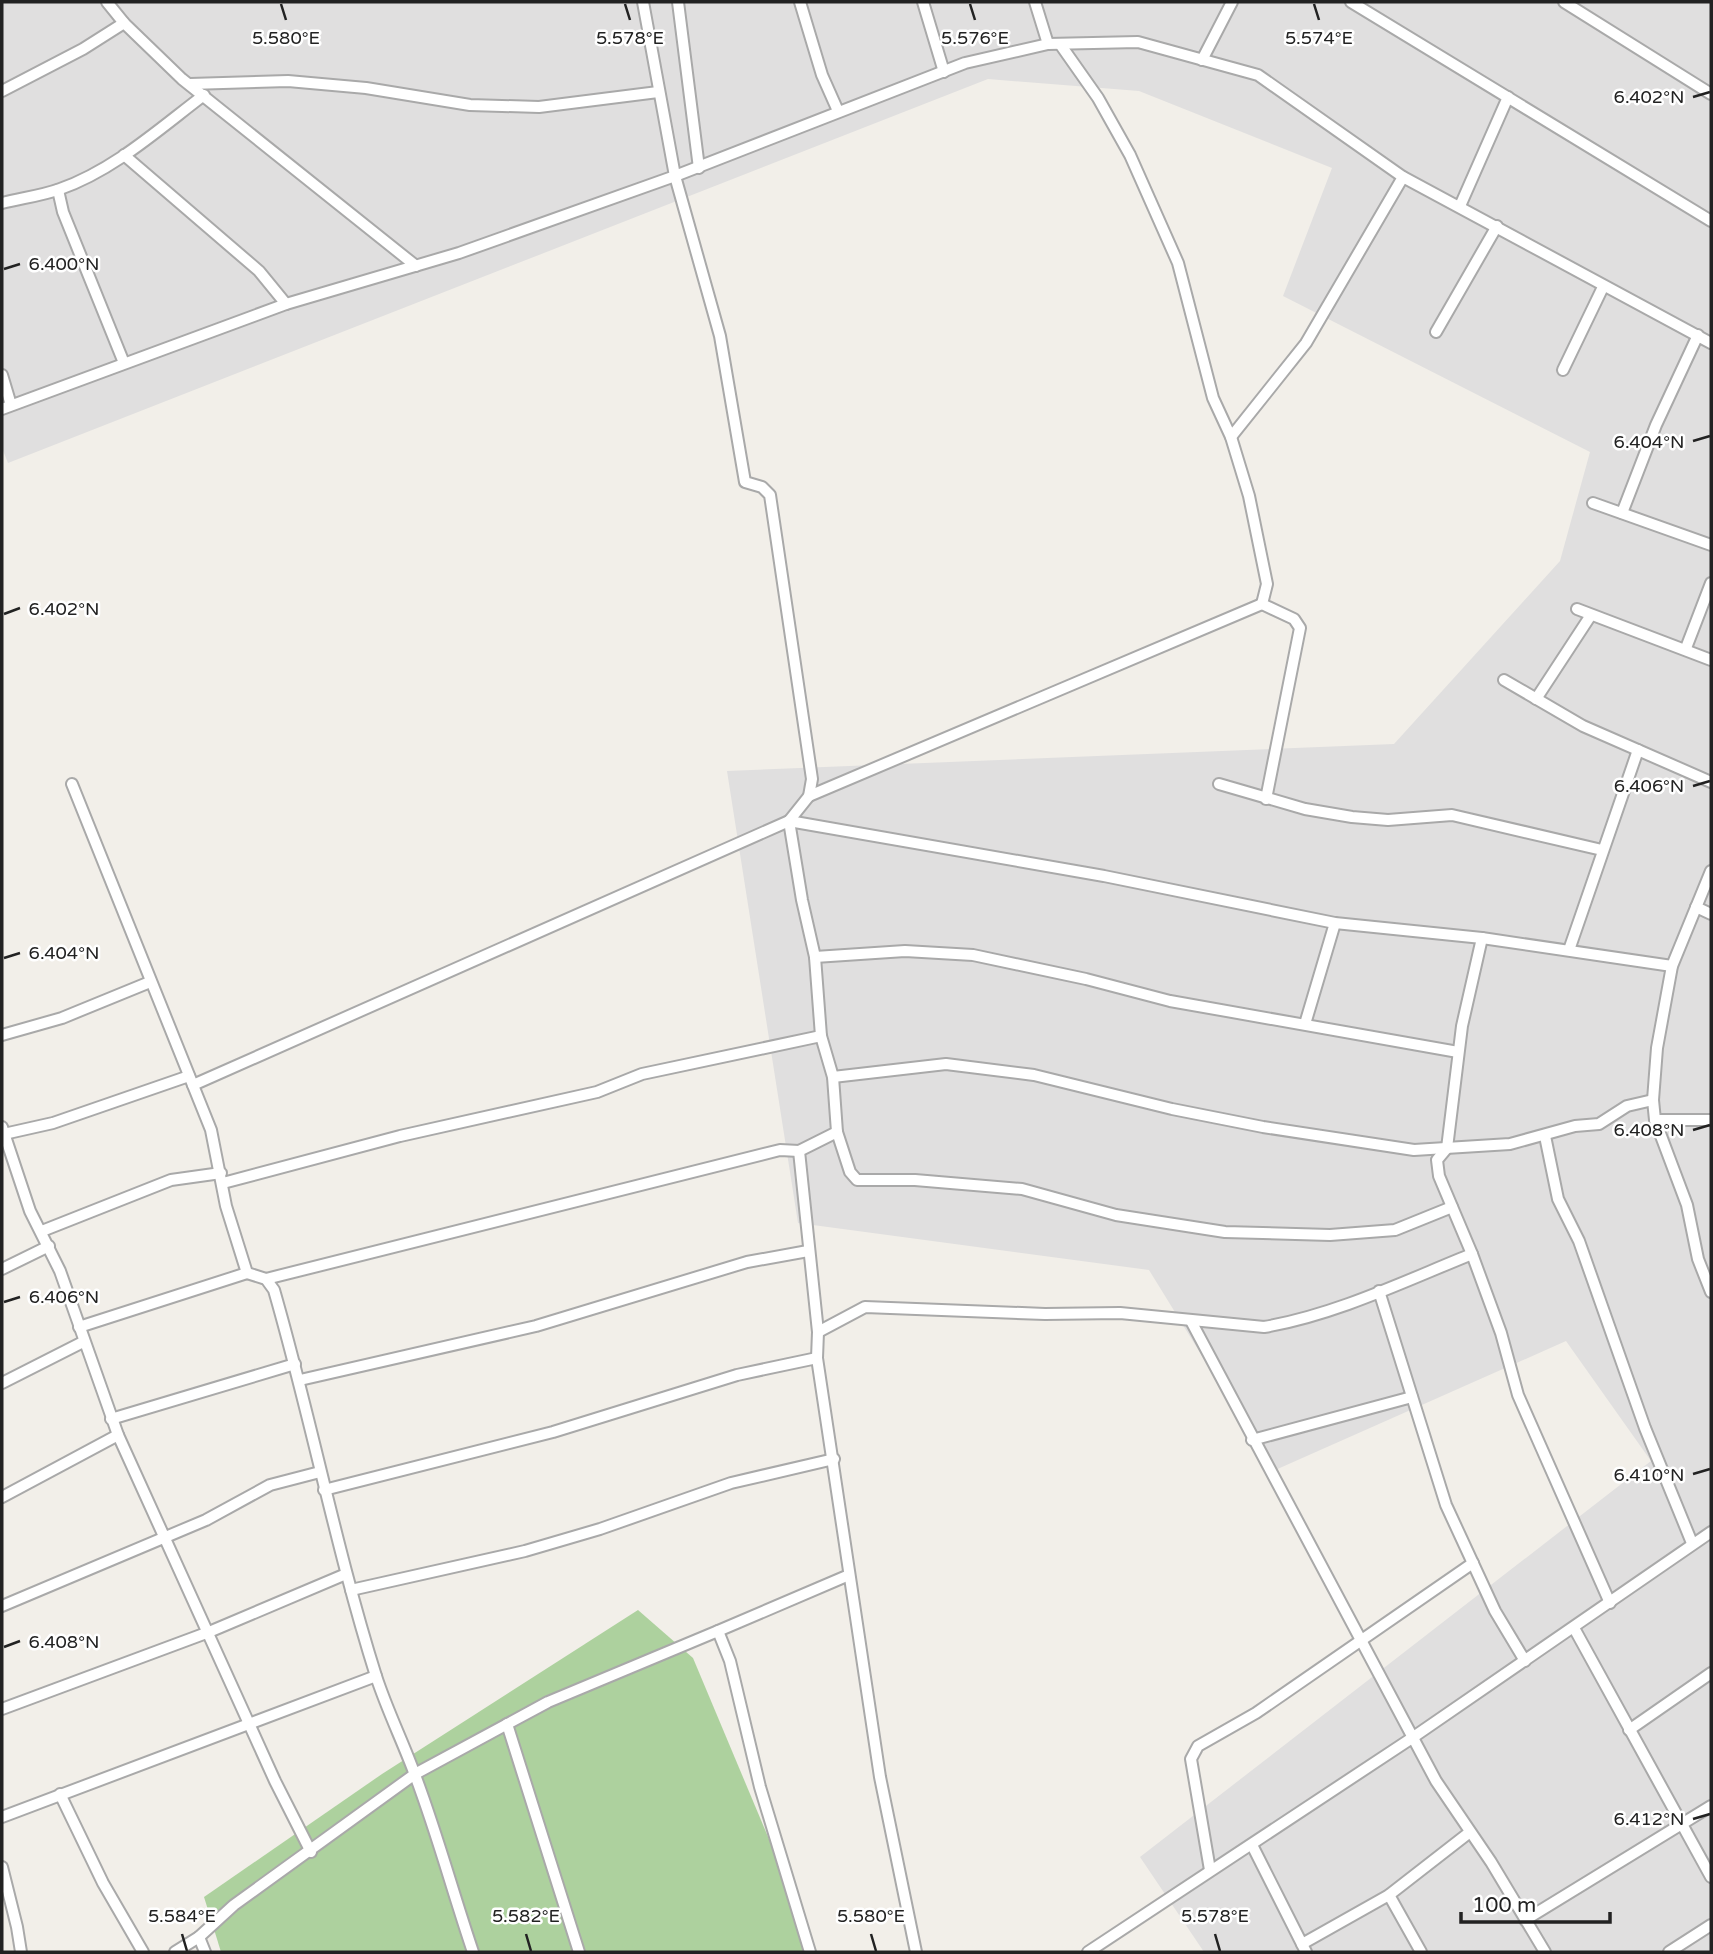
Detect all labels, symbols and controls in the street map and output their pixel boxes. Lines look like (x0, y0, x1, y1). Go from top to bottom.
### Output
text: 5.580°E (252, 27, 320, 49)
text: 5.578°E (596, 27, 664, 49)
text: 5.576°E (941, 27, 1009, 49)
text: 5.574°E (1285, 27, 1353, 49)
text: 6.402°N (1614, 86, 1684, 108)
text: 6.400°N (29, 253, 99, 275)
text: 6.404°N (1614, 431, 1684, 453)
text: 6.402°N (29, 598, 99, 620)
text: 6.406°N (1614, 775, 1684, 797)
text: 6.404°N (29, 942, 99, 964)
text: 6.408°N (1614, 1119, 1684, 1141)
text: 6.406°N (29, 1286, 99, 1308)
text: 6.410°N (1614, 1464, 1684, 1486)
text: 6.408°N (29, 1631, 99, 1653)
text: 6.412°N (1614, 1808, 1684, 1830)
scale bar (1461, 1881, 1610, 1925)
text: 100 m (1472, 1893, 1536, 1918)
text: 5.584°E (148, 1905, 216, 1927)
text: 5.582°E (492, 1905, 560, 1927)
text: 5.580°E (837, 1905, 905, 1927)
text: 5.578°E (1181, 1905, 1249, 1927)

